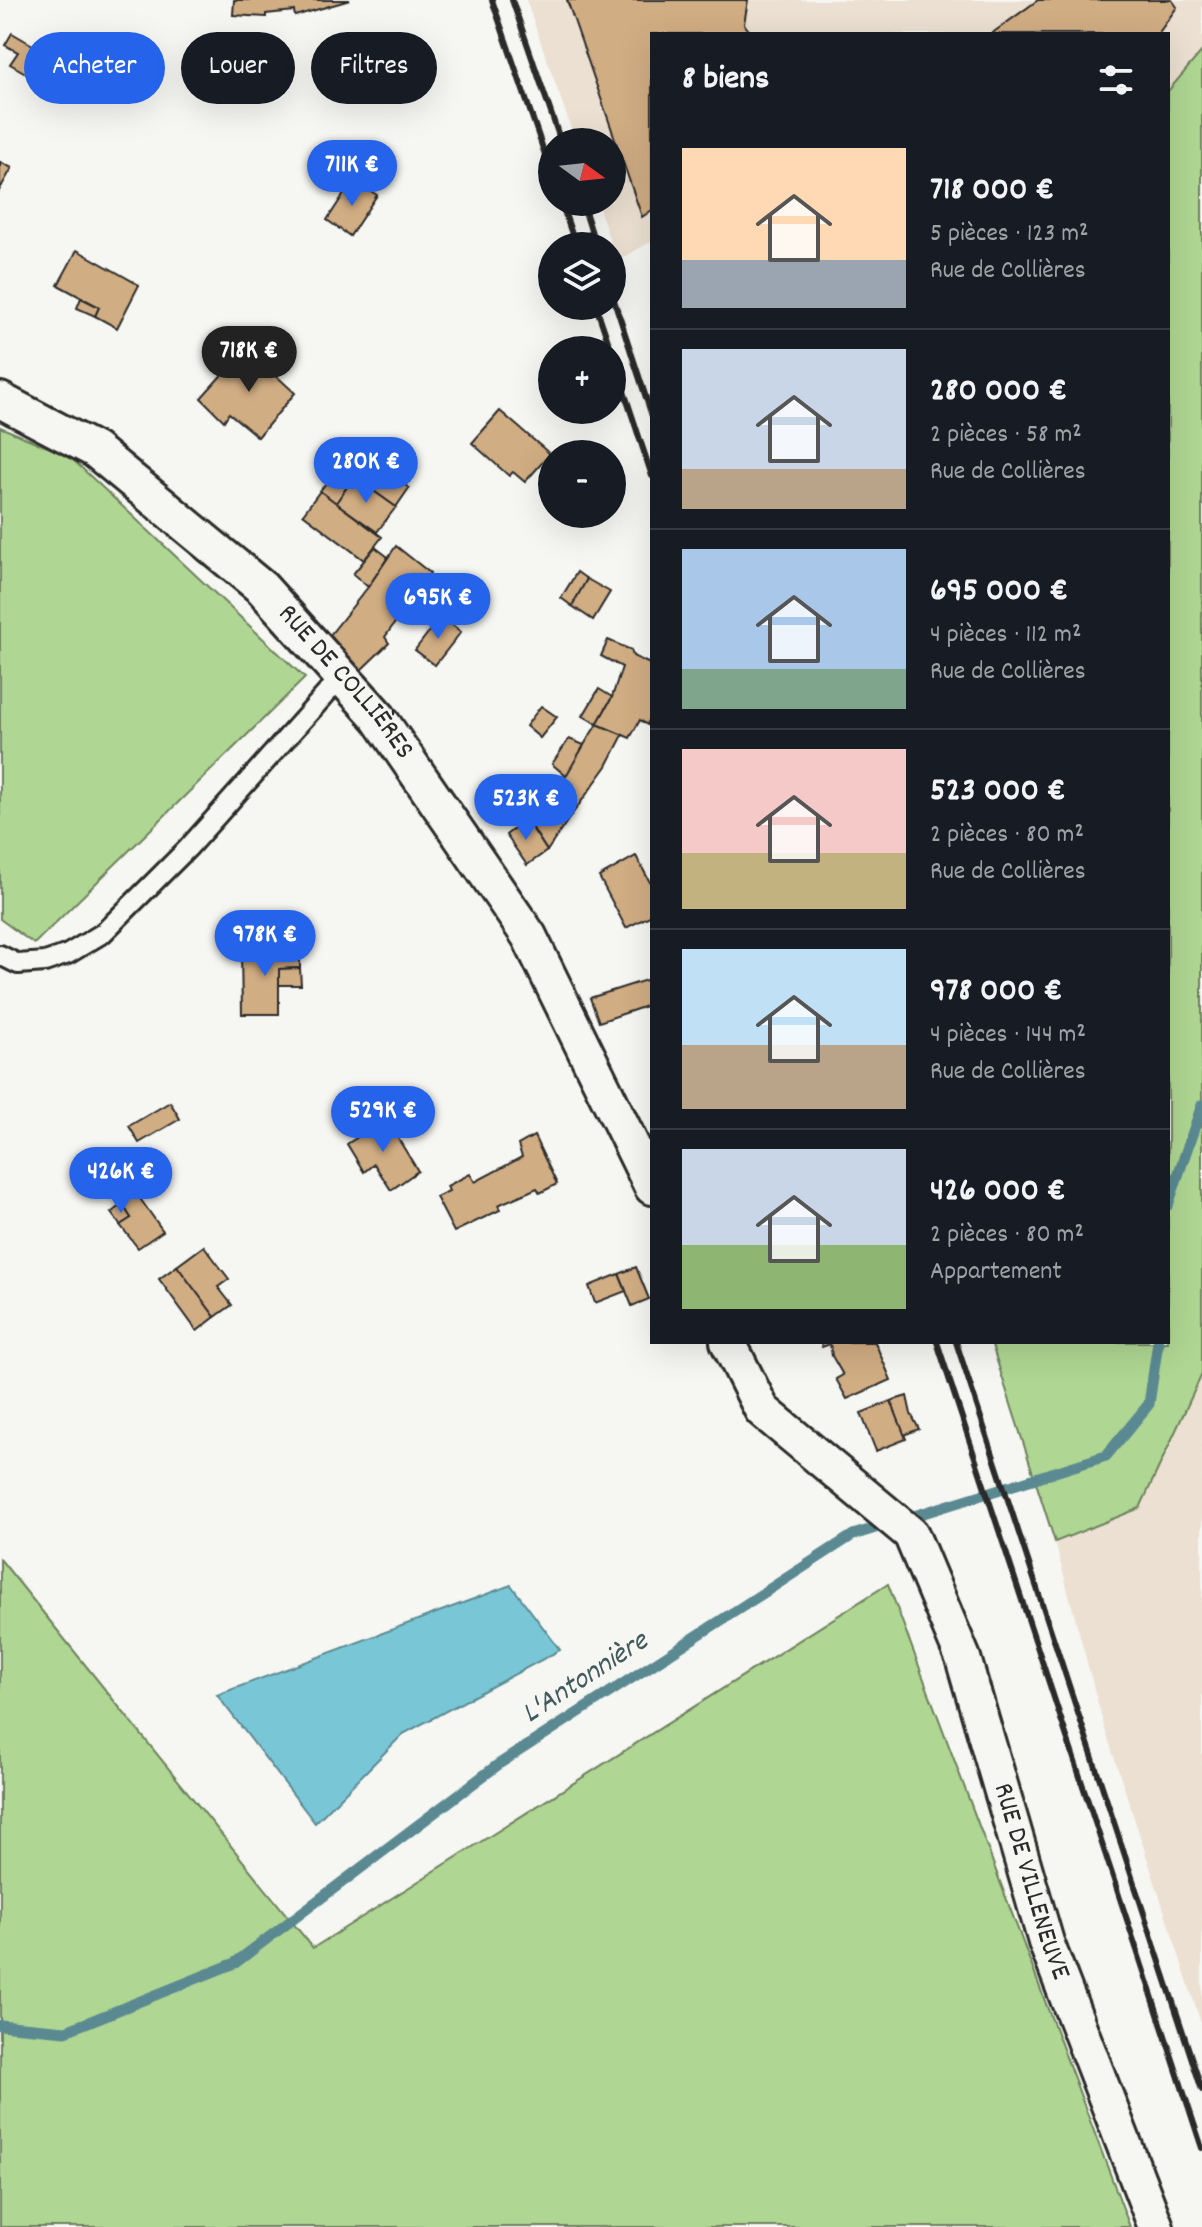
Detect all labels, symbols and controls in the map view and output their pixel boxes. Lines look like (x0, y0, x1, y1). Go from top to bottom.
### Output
chip: Acheter (24, 32, 165, 104)
chip: Louer (181, 32, 295, 104)
chip: Filtres (311, 32, 437, 104)
text: 8 biens (682, 56, 769, 105)
icon: filters (1094, 58, 1138, 102)
north arrow (538, 128, 626, 216)
map controls (538, 128, 626, 528)
pin: 711K € (287, 140, 417, 208)
text: 711K € (325, 147, 379, 184)
text: 718 000 € (930, 167, 1054, 216)
icon: home (746, 180, 842, 276)
text: 5 pièces · 123 m² (930, 216, 1089, 253)
button: layers (538, 232, 626, 320)
text: Rue de Collières (930, 253, 1086, 290)
pin: 718K € (184, 326, 314, 394)
text: 718K € (220, 333, 278, 370)
button: + (538, 336, 626, 424)
text: 280 000 € (930, 368, 1067, 417)
icon: home (746, 381, 842, 477)
text: 2 pièces · 58 m² (930, 417, 1082, 454)
pin: 280K € (301, 437, 431, 505)
button: − (538, 440, 626, 528)
text: 280K € (332, 444, 400, 481)
text: Rue de Collières (930, 454, 1086, 491)
text: 695 000 € (930, 568, 1068, 617)
pin: 695K € (373, 573, 503, 641)
text: 695K € (403, 580, 473, 617)
icon: home (746, 581, 842, 677)
street label: RUE DE COLLIÈRES (267, 597, 422, 768)
text: 4 pièces · 112 m² (930, 617, 1081, 654)
text: Rue de Collières (930, 654, 1086, 691)
text: 523 000 € (930, 768, 1066, 817)
pin: 523K € (461, 774, 591, 842)
text: 523K € (492, 781, 560, 818)
icon: home (746, 781, 842, 877)
text: 2 pièces · 80 m² (930, 817, 1084, 854)
text: Rue de Collières (930, 854, 1086, 891)
pin: 978K € (200, 910, 330, 978)
text: 978K € (233, 917, 297, 954)
text: 978 000 € (930, 968, 1062, 1017)
icon: home (746, 981, 842, 1077)
text: 4 pièces · 144 m² (930, 1017, 1086, 1054)
text: Rue de Collières (930, 1054, 1086, 1091)
pin: 529K € (318, 1086, 448, 1154)
text: 529K € (349, 1093, 417, 1130)
pin: 426K € (56, 1147, 186, 1215)
text: 426K € (87, 1154, 155, 1191)
text: 426 000 € (930, 1168, 1066, 1217)
icon: home (746, 1181, 842, 1277)
text: 2 pièces · 80 m² (930, 1217, 1084, 1254)
text: Appartement (930, 1254, 1062, 1291)
water label: L'Antonnière (514, 1621, 659, 1736)
street label: RUE DE VILLENEUVE (981, 1779, 1079, 1987)

